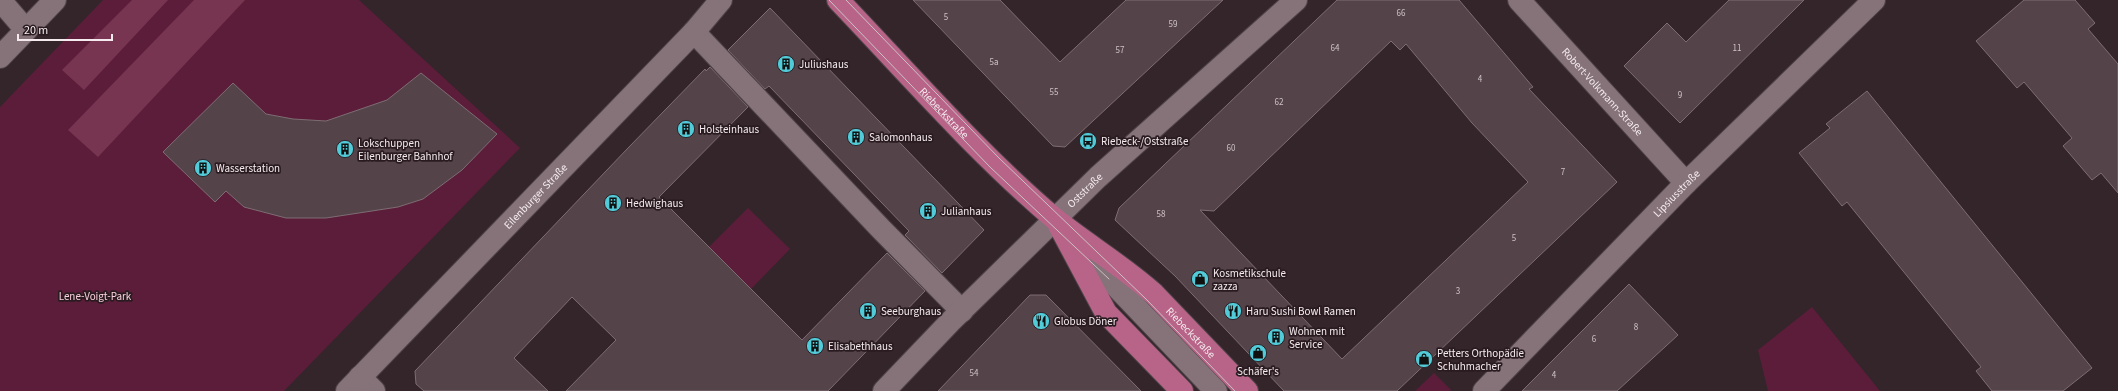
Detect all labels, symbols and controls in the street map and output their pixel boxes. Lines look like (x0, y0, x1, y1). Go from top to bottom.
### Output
house number: 66 (1397, 7, 1406, 20)
house number: 5 (944, 11, 949, 24)
scale bar (18, 16, 112, 42)
house number: 59 (1169, 18, 1178, 31)
text: 20 m (24, 22, 48, 39)
house number: 64 (1331, 42, 1340, 55)
house number: 11 (1733, 42, 1741, 55)
house number: 57 (1116, 44, 1125, 57)
street label: Robert-Volkmann-Straße (1558, 45, 1647, 140)
building icon: Juliushaus (776, 54, 796, 74)
house number: 5a (989, 56, 999, 69)
place label: Juliushaus (799, 57, 849, 72)
house number: 4 (1478, 73, 1483, 86)
street label: Riebeckstraße (916, 84, 972, 142)
house number: 55 (1050, 86, 1059, 99)
house number: 9 (1678, 89, 1683, 102)
house number: 62 (1275, 96, 1284, 109)
building icon: Holsteinhaus (676, 119, 696, 139)
place label: Holsteinhaus (699, 122, 760, 137)
building icon: Salomonhaus (846, 127, 866, 147)
place label: Salomonhaus (869, 130, 933, 145)
bus stop icon: Riebeck-/Oststraße (1078, 131, 1098, 151)
place label: Riebeck-/Oststraße (1101, 134, 1189, 149)
place label: Lokschuppen Eilenburger Bahnhof (358, 136, 453, 164)
building icon: Lokschuppen Eilenburger Bahnhof (335, 139, 355, 159)
house number: 60 (1227, 142, 1236, 155)
building icon: Wasserstation (193, 158, 213, 178)
street label: Eilenburger Straße (500, 160, 571, 233)
place label: Wasserstation (216, 161, 280, 176)
house number: 7 (1561, 166, 1566, 179)
street label: Lipsiusstraße (1650, 166, 1704, 221)
street label: Oststraße (1064, 169, 1106, 211)
building icon: Hedwighaus (603, 193, 623, 213)
place label: Hedwighaus (626, 196, 683, 211)
building icon: Julianhaus (918, 201, 938, 221)
place label: Julianhaus (941, 204, 992, 219)
house number: 58 (1157, 208, 1166, 221)
house number: 5 (1512, 232, 1517, 245)
place label: Kosmetikschule zazza (1213, 266, 1287, 294)
shop icon: Kosmetikschule zazza (1190, 269, 1210, 289)
house number: 3 (1456, 285, 1461, 298)
park label: Lene-Voigt-Park (59, 289, 132, 304)
building icon: Seeburghaus (858, 301, 878, 321)
restaurant icon: Haru Sushi Bowl Ramen (1223, 301, 1243, 321)
place label: Seeburghaus (881, 304, 942, 319)
street label: Riebeckstraße (1162, 304, 1219, 362)
place label: Haru Sushi Bowl Ramen (1246, 304, 1356, 319)
restaurant icon: Globus Döner (1031, 311, 1051, 331)
place label: Globus Döner (1054, 314, 1117, 329)
house number: 8 (1634, 321, 1639, 334)
place label: Wohnen mit Service (1289, 324, 1345, 352)
building icon: Wohnen mit Service (1266, 327, 1286, 347)
house number: 6 (1592, 333, 1597, 346)
building icon: Elisabethhaus (805, 336, 825, 356)
place label: Elisabethhaus (828, 339, 893, 354)
shop icon: Schäfer's (1248, 343, 1268, 363)
place label: Petters Orthopädie Schuhmacher (1437, 346, 1525, 374)
shop icon: Petters Orthopädie Schuhmacher (1414, 349, 1434, 369)
place label: Schäfer's (1237, 364, 1279, 379)
house number: 54 (970, 367, 979, 380)
house number: 4 (1552, 369, 1557, 382)

